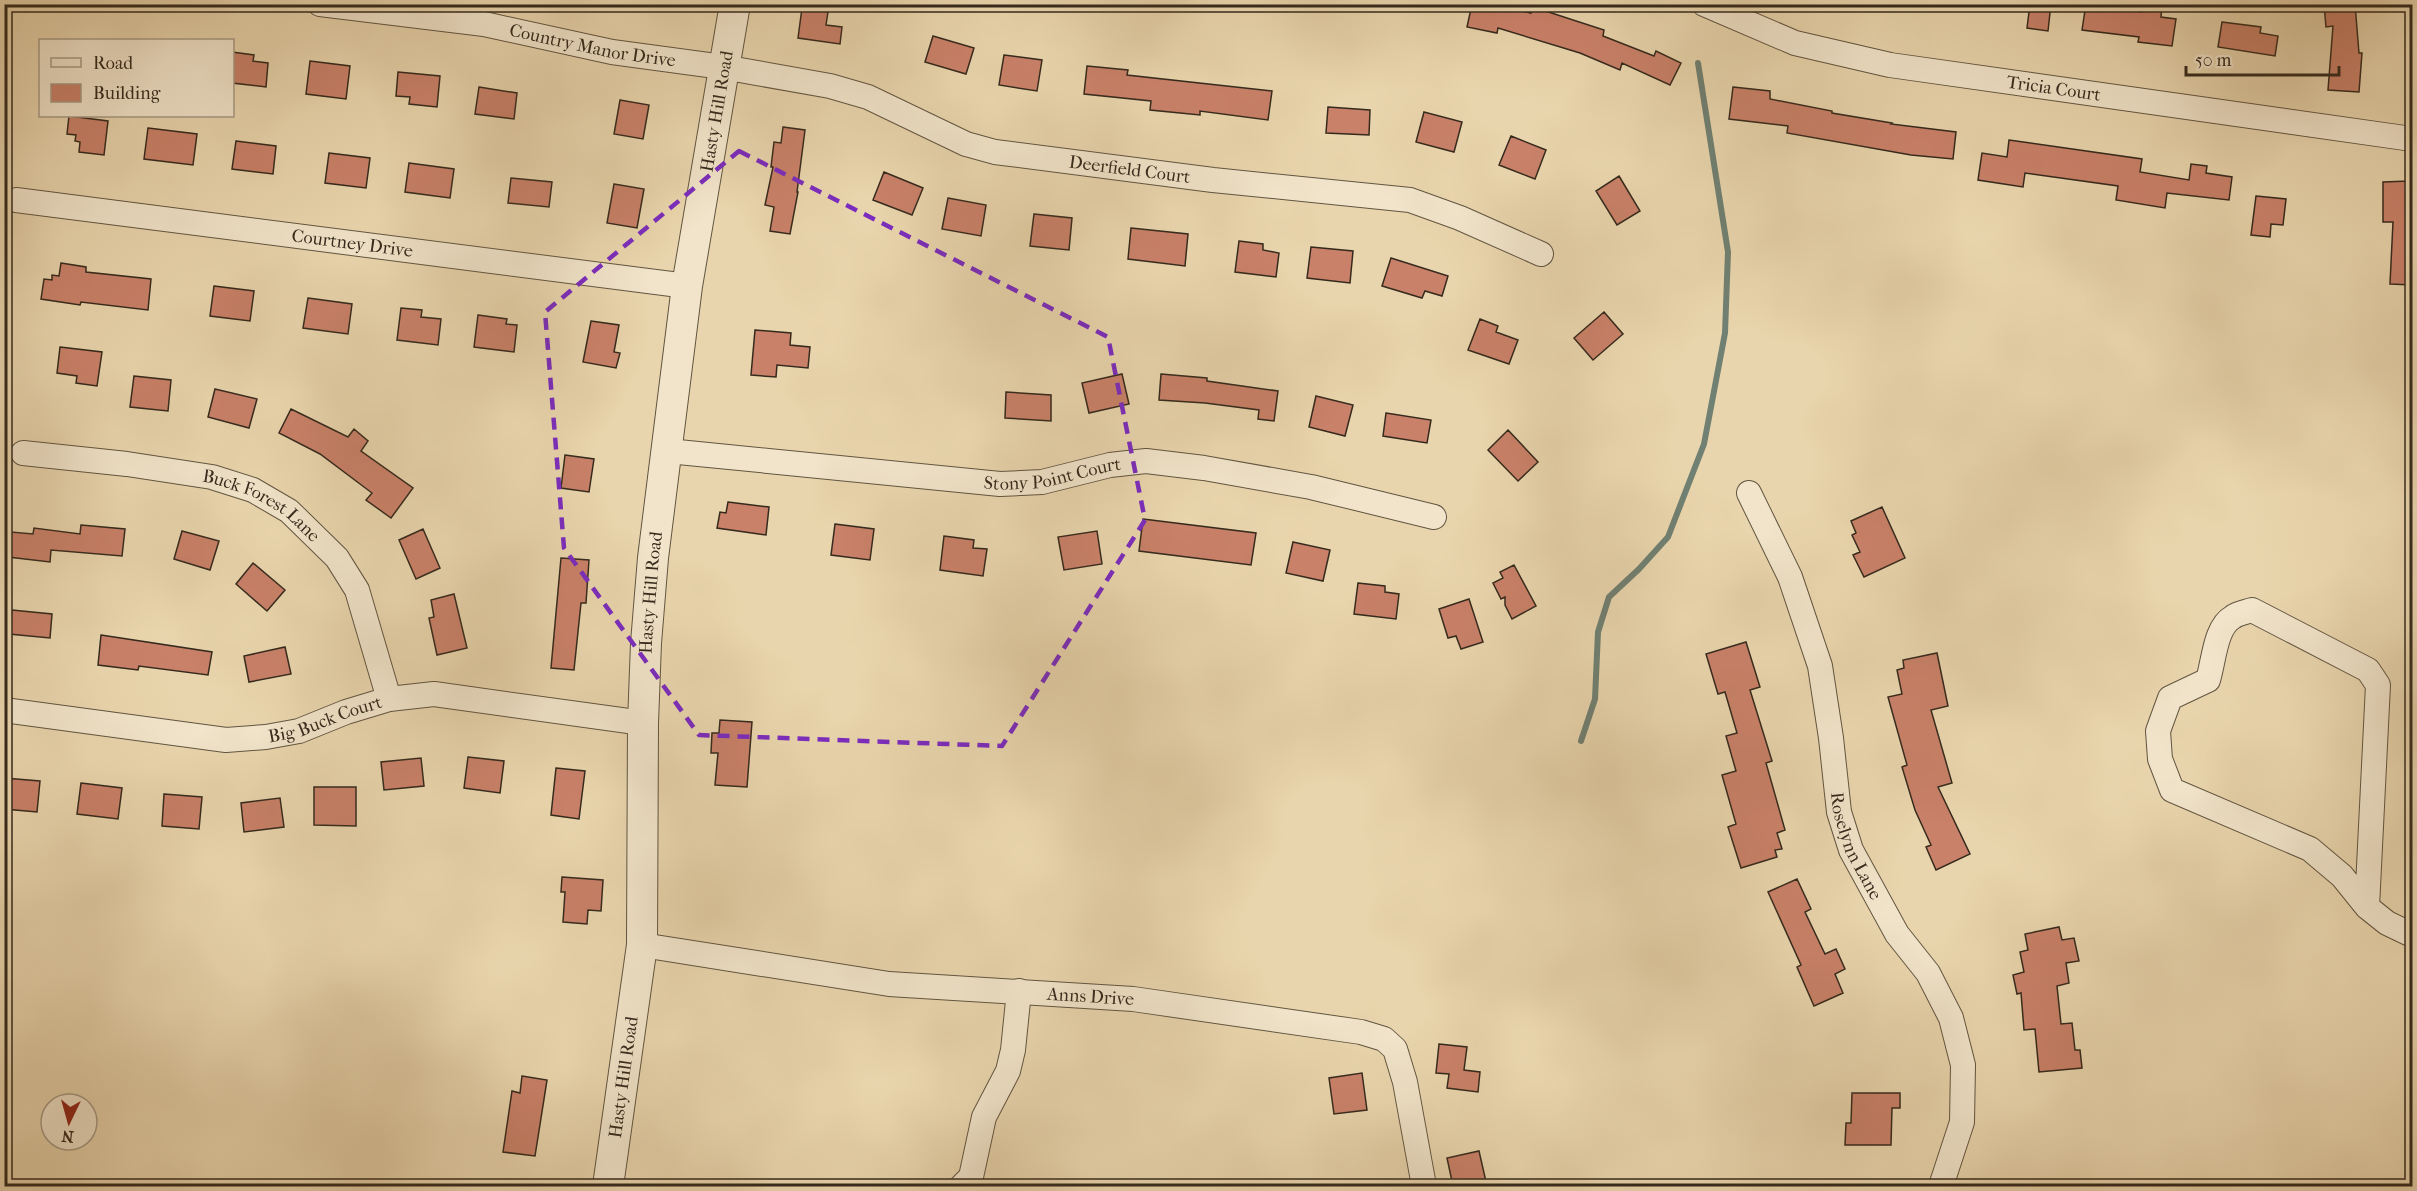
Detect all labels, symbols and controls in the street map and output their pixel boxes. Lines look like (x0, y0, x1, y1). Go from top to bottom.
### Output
street label: Country Manor Drive (508, 19, 677, 71)
legend (39, 39, 234, 117)
scale bar (2186, 39, 2339, 77)
street label: Hasty Hill Road (696, 49, 737, 174)
text: 50 m (2195, 50, 2232, 71)
text: Road (93, 53, 133, 74)
street label: Tricia Court (2005, 71, 2103, 105)
text: Building (93, 83, 161, 104)
street label: Deerfield Court (1068, 151, 1192, 188)
street label: Courtney Drive (290, 225, 414, 261)
street label: Stony Point Court (983, 453, 1122, 495)
street label: Buck Forest Lane (201, 465, 325, 546)
street label: Hasty Hill Road (635, 530, 667, 654)
street label: Big Buck Court (267, 691, 385, 747)
street label: Roselynn Lane (1826, 791, 1887, 903)
street label: Anns Drive (1045, 983, 1135, 1010)
street label: Hasty Hill Road (604, 1015, 642, 1139)
north arrow (39, 1092, 99, 1152)
text: N (60, 1126, 75, 1146)

